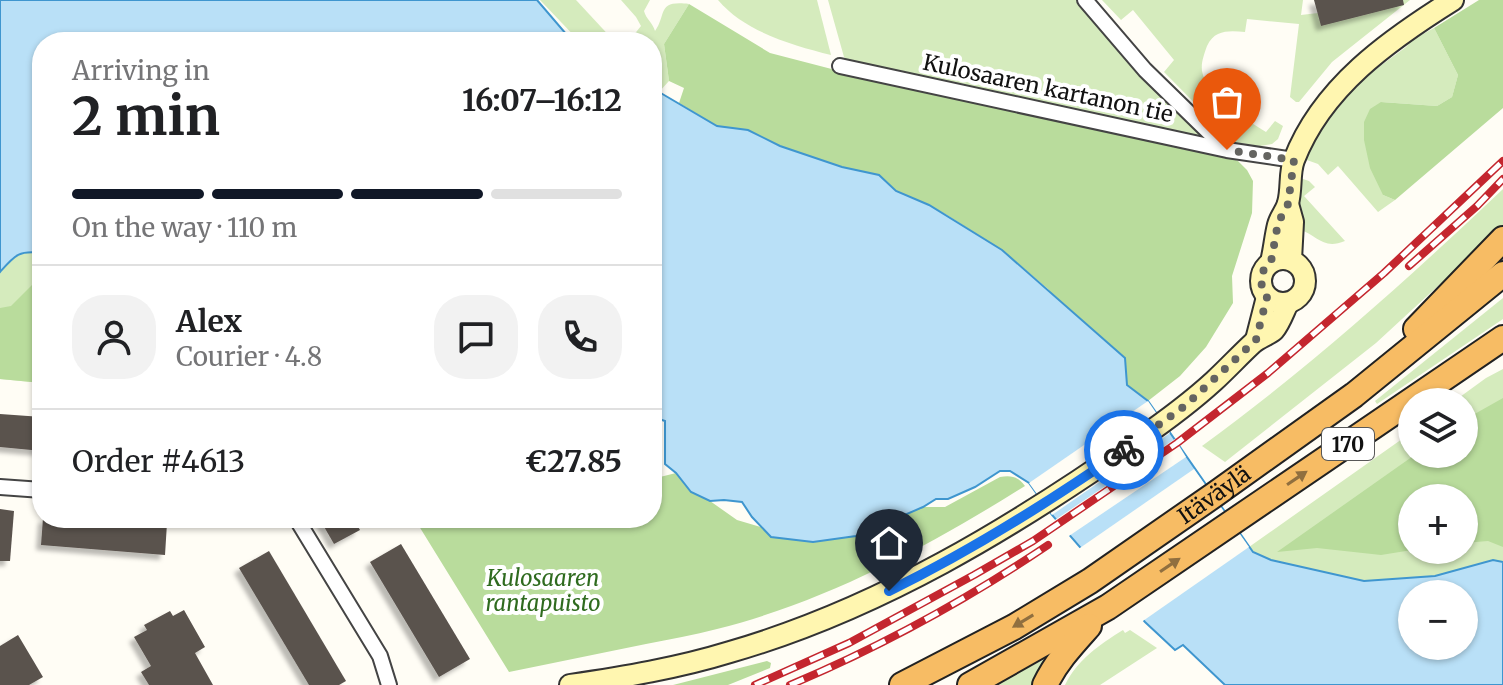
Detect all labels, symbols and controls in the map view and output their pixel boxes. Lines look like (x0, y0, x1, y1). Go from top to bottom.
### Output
street label: Kulosaaren kartanon tie (920, 48, 1176, 128)
text: Arriving in (72, 54, 210, 87)
pin (1193, 68, 1261, 150)
icon: bag (1205, 80, 1249, 124)
text: 16:07–16:12 (462, 81, 622, 119)
text: 2 min (72, 84, 220, 149)
text: On the way · 110 m (72, 211, 297, 244)
button: person (72, 295, 156, 379)
button: chat (434, 295, 518, 379)
button: phone (538, 295, 622, 379)
text: Alex (176, 302, 242, 340)
text: Courier · 4.8 (176, 340, 322, 373)
map controls (1398, 388, 1478, 660)
button: layers (1398, 388, 1478, 468)
courier (1084, 410, 1164, 490)
icon: bike (1102, 428, 1146, 472)
road number: 170 (1322, 428, 1374, 460)
text: Order #4613 (72, 442, 245, 480)
text: €27.85 (525, 442, 622, 480)
street label: Itäväylä (1172, 459, 1256, 530)
one-way arrow (1286, 471, 1307, 486)
button: + (1398, 484, 1478, 564)
pin (855, 509, 923, 591)
icon: home (867, 521, 911, 565)
one-way arrow (1159, 558, 1180, 573)
park label: Kulosaaren rantapuisto (485, 564, 601, 617)
button: − (1398, 580, 1478, 660)
one-way arrow (1012, 614, 1034, 628)

